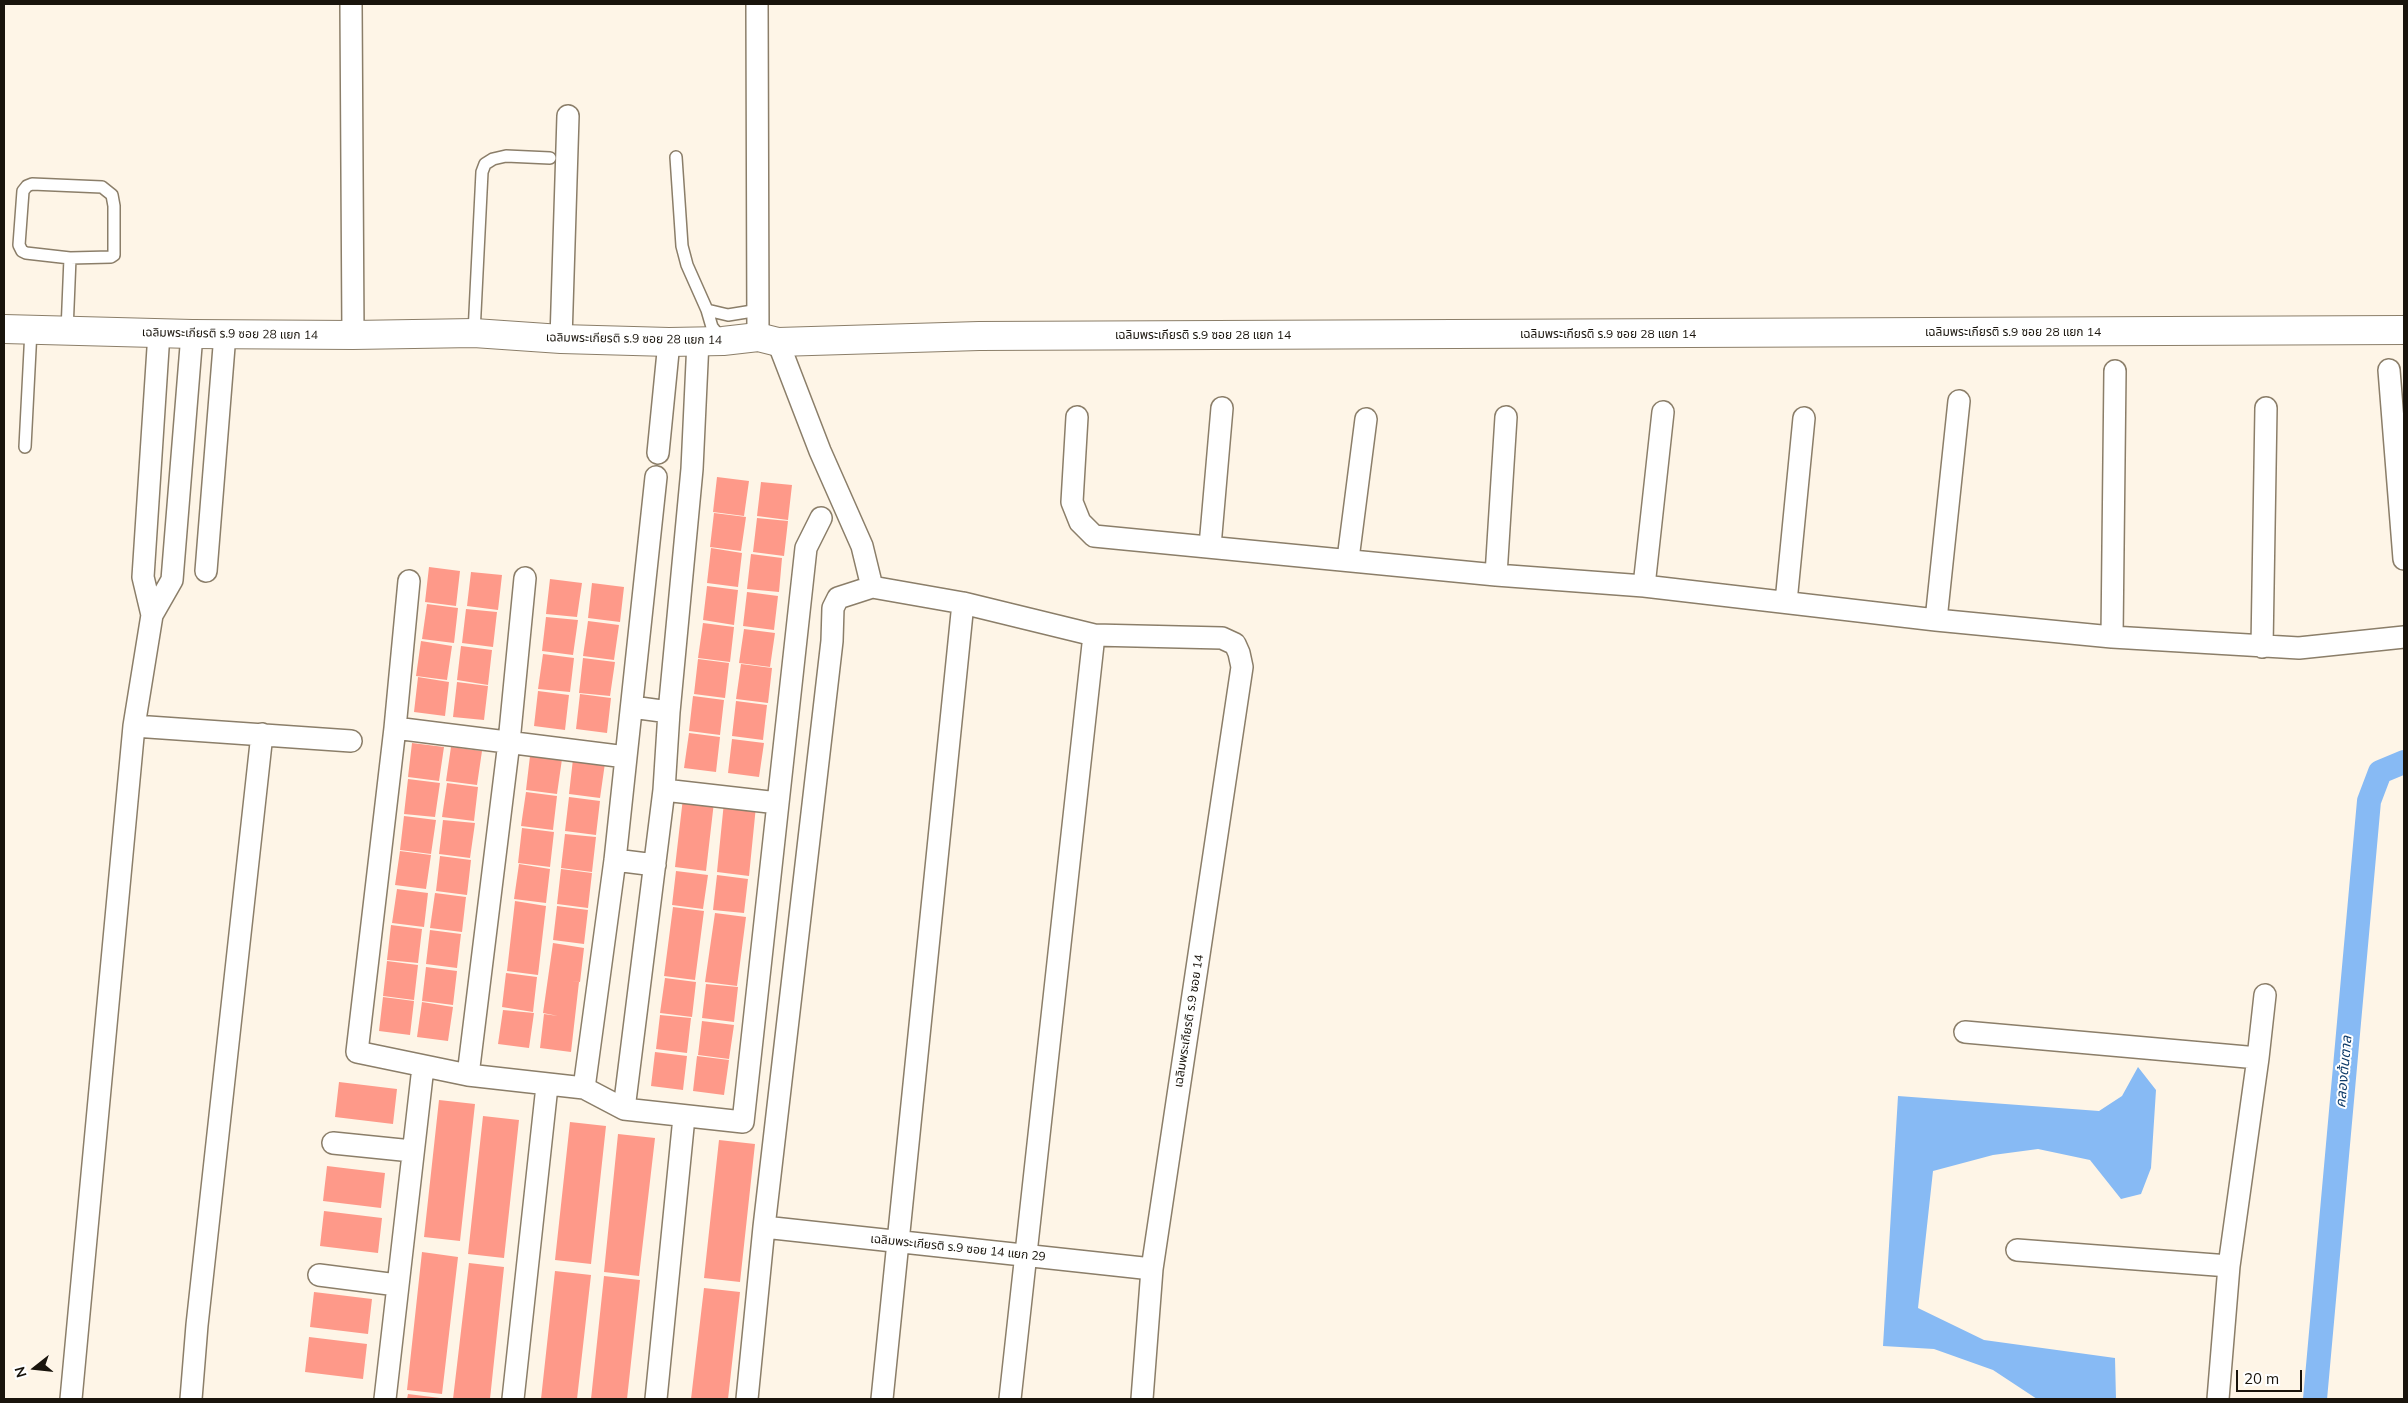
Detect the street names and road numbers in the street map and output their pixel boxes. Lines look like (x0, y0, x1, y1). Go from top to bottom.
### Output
street label: เฉลิมพระเกียรติ ร.9 ซอย 28 แยก 14 (142, 325, 318, 343)
street label: เฉลิมพระเกียรติ ร.9 ซอย 28 แยก 14 (1925, 325, 2101, 339)
street label: เฉลิมพระเกียรติ ร.9 ซอย 28 แยก 14 (1520, 327, 1696, 341)
street label: เฉลิมพระเกียรติ ร.9 ซอย 28 แยก 14 (1115, 328, 1291, 342)
street label: เฉลิมพระเกียรติ ร.9 ซอย 28 แยก 14 (546, 330, 722, 348)
street label: เฉลิมพระเกียรติ ร.9 ซอย 14 (1171, 953, 1207, 1089)
street label: เฉลิมพระเกียรติ ร.9 ซอย 14 แยก 29 (870, 1232, 1046, 1264)

